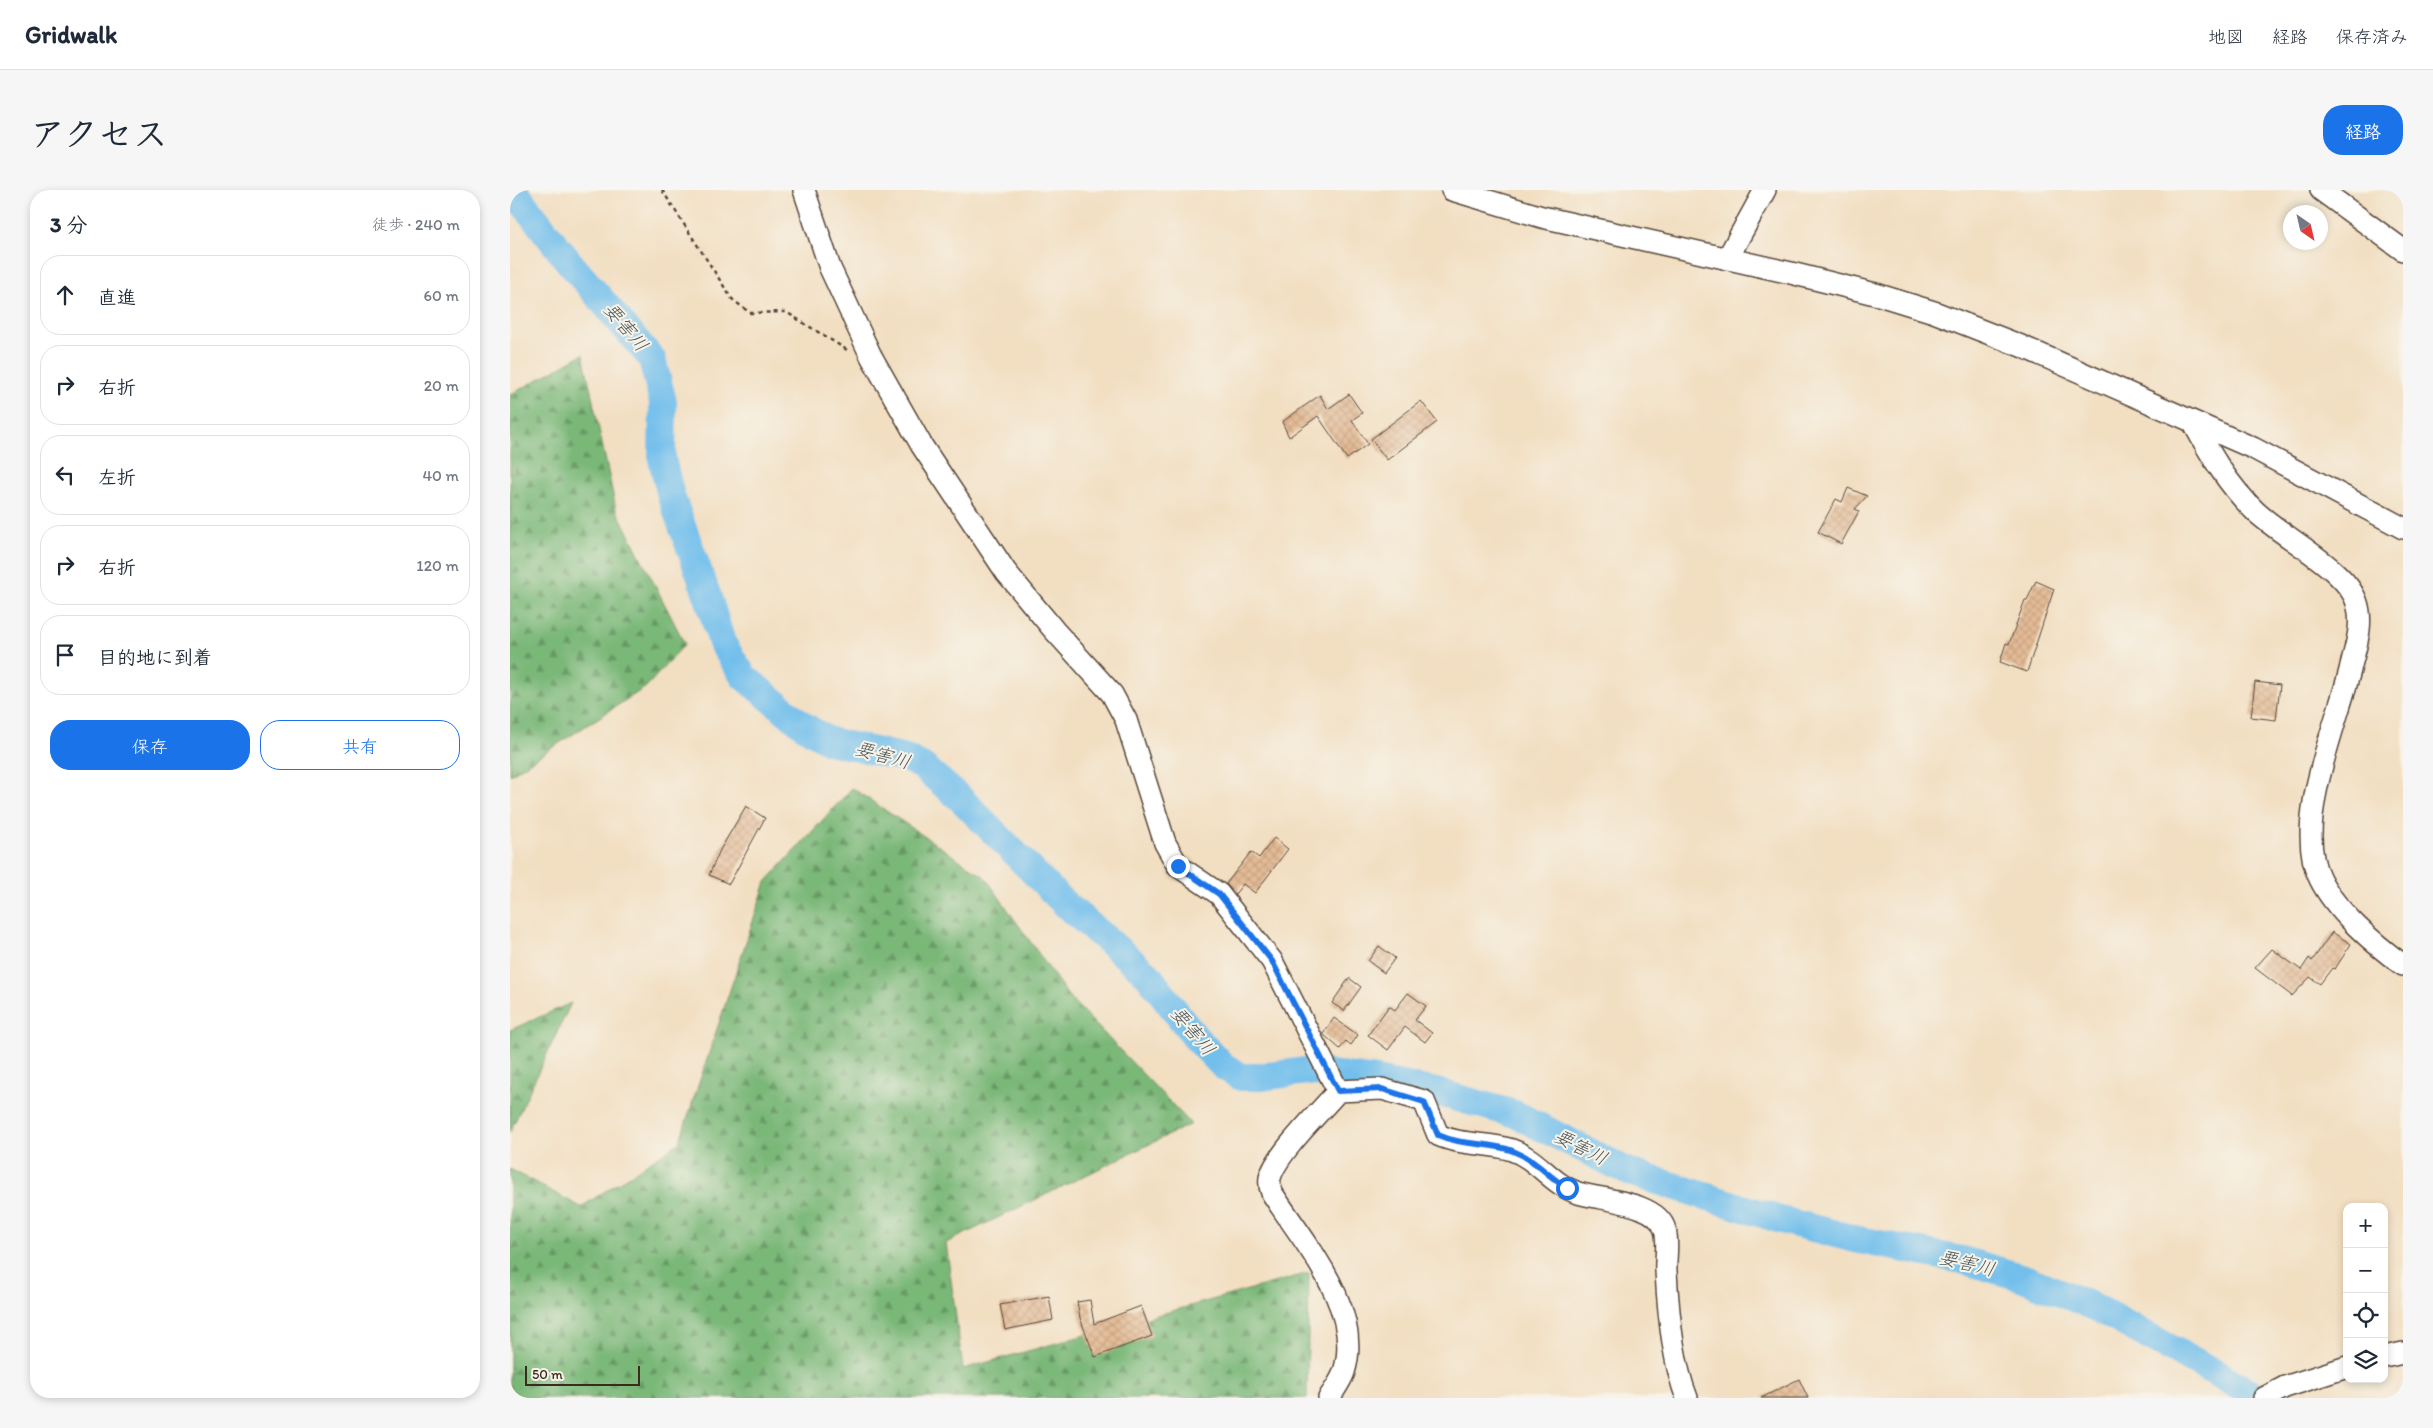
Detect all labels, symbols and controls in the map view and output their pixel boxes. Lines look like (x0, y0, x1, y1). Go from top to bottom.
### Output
text: Gridwalk (25, 20, 117, 49)
text: 地図 (2208, 26, 2244, 48)
text: 経路 (2272, 26, 2308, 48)
text: 保存済み (2336, 26, 2408, 48)
button: 経路 (2323, 105, 2403, 155)
text: アクセス (30, 113, 168, 155)
north arrow (2283, 205, 2328, 250)
text: 3 分 (50, 212, 87, 237)
text: 徒歩 · 240 m (372, 215, 460, 234)
icon: ahead (51, 281, 79, 309)
text: 直進 (98, 286, 136, 309)
text: 60 m (424, 286, 459, 305)
water label: 要害川 (599, 298, 653, 356)
icon: right (51, 371, 79, 399)
text: 右折 (98, 376, 136, 399)
text: 20 m (424, 376, 459, 395)
icon: left (51, 461, 79, 489)
text: 左折 (98, 466, 136, 489)
text: 40 m (422, 466, 459, 485)
icon: right (51, 551, 79, 579)
text: 右折 (98, 556, 136, 579)
text: 120 m (416, 556, 459, 575)
icon: arrive (51, 641, 79, 669)
text: 目的地に到着 (98, 646, 212, 669)
button: 保存 (50, 720, 250, 770)
button: 共有 (260, 720, 460, 770)
water label: 要害川 (852, 736, 914, 774)
route end (1167, 855, 1190, 878)
water label: 要害川 (1166, 1002, 1220, 1060)
water label: 要害川 (1550, 1124, 1612, 1170)
route start (1556, 1177, 1579, 1200)
map controls (2343, 1203, 2388, 1383)
button: + (2343, 1203, 2388, 1248)
water label: 要害川 (1937, 1245, 1997, 1281)
button: − (2343, 1248, 2388, 1293)
button: locate (2343, 1293, 2388, 1338)
button: layers (2343, 1338, 2388, 1383)
scale bar (525, 1363, 640, 1386)
text: 50 m (532, 1366, 563, 1383)

